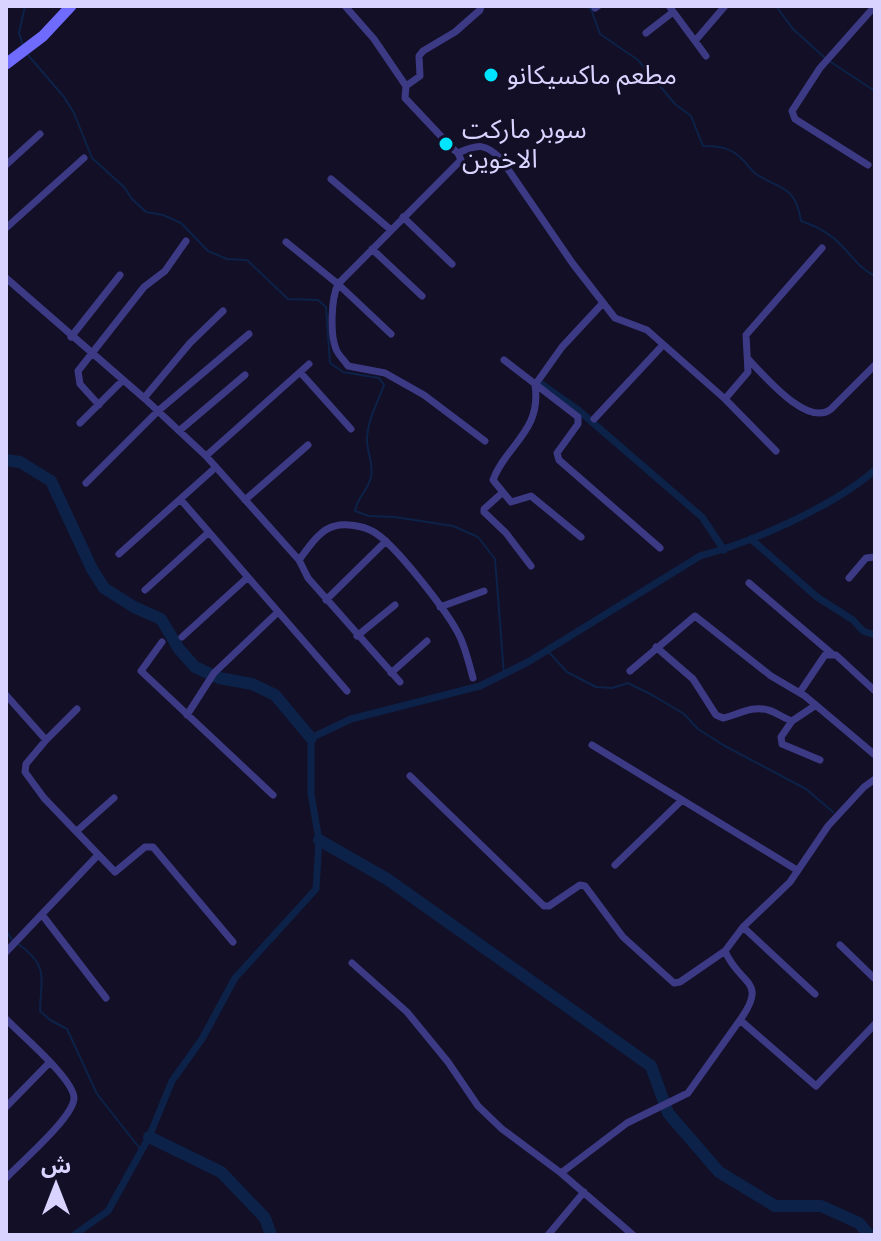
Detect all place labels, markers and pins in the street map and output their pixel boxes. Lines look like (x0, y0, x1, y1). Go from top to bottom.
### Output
place label: مطعم ماكسيكانو (507, 58, 677, 95)
marker: مطعم ماكسيكانو (482, 66, 500, 84)
place label: سوبر ماركت الاخوين (462, 112, 587, 174)
marker: سوبر ماركت الاخوين (437, 135, 455, 153)

